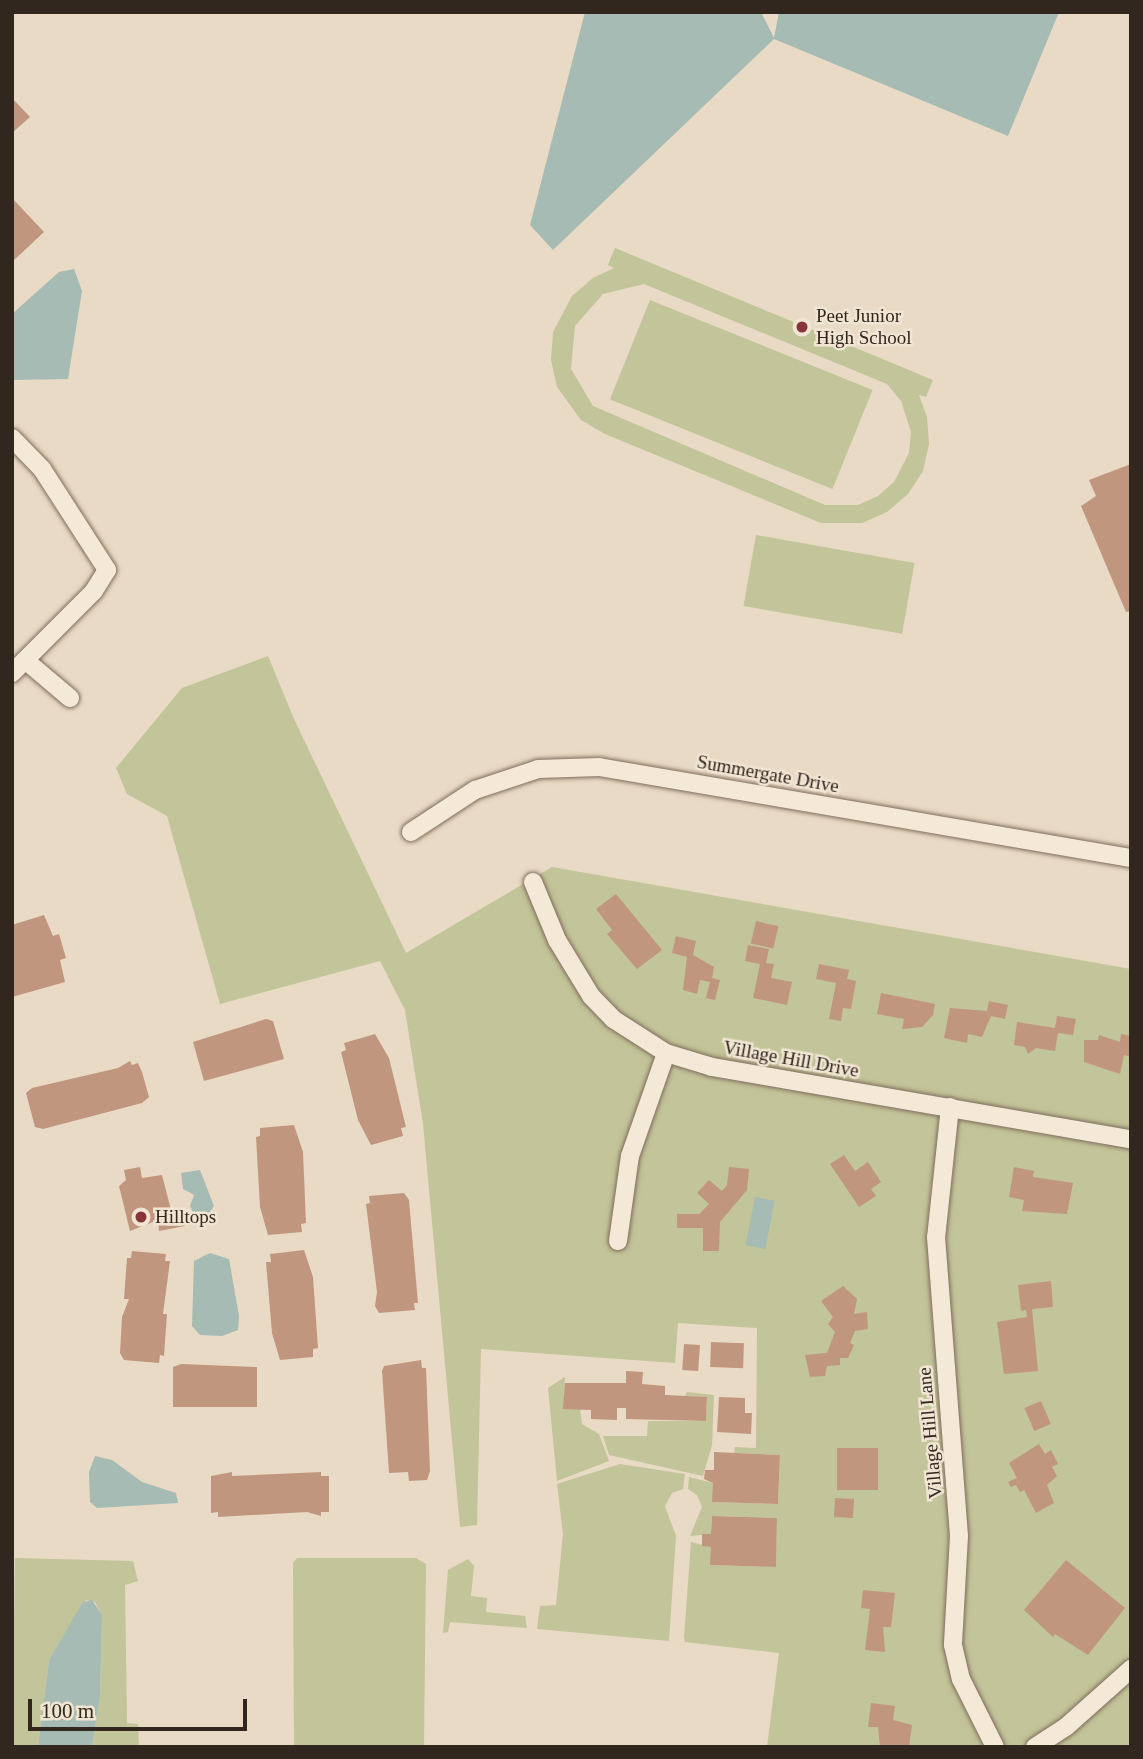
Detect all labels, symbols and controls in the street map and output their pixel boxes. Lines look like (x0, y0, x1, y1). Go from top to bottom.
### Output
place label: Peet Junior High School (816, 305, 912, 349)
marker: Peet Junior High School (794, 319, 810, 335)
street label: Summergate Drive (695, 750, 841, 798)
street label: Village Hill Drive (722, 1036, 860, 1082)
place label: Hilltops (155, 1206, 216, 1228)
marker: Hilltops (133, 1209, 149, 1225)
street label: Village Hill Lane (913, 1366, 947, 1500)
scale bar (32, 1686, 250, 1730)
text: 100 m (41, 1699, 94, 1723)

